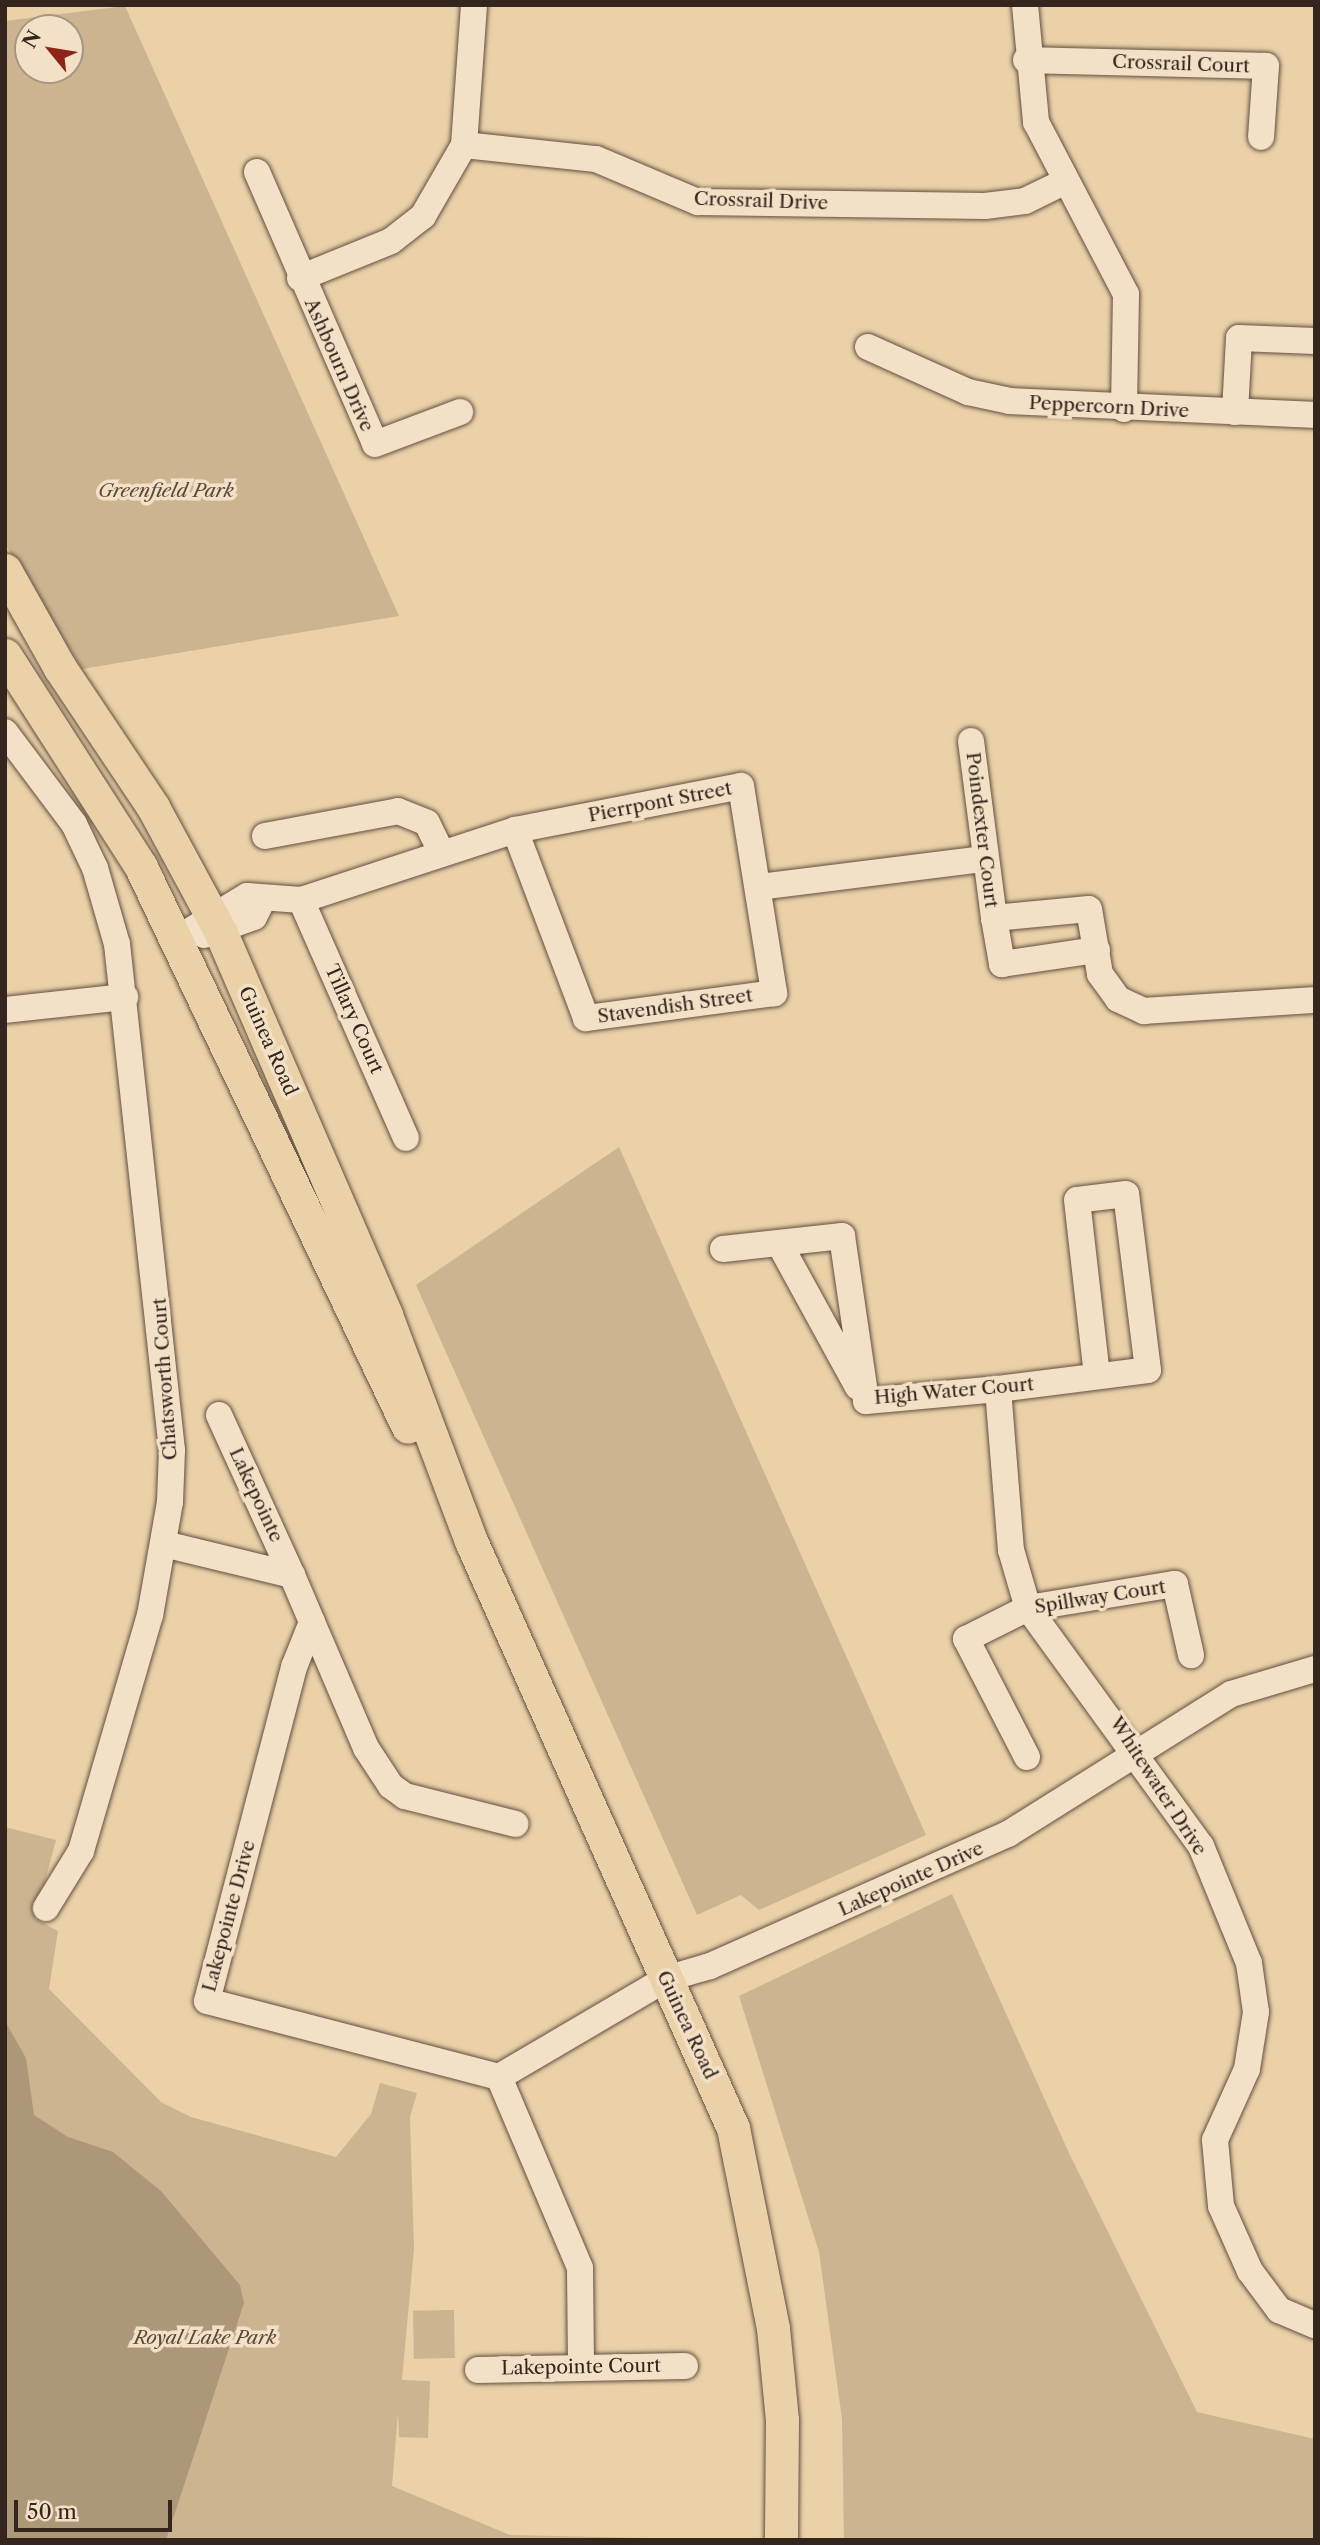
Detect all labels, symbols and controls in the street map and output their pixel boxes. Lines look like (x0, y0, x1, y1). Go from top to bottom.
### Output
north arrow (14, 14, 84, 84)
text: N (18, 26, 46, 52)
street label: Crossrail Court (1112, 50, 1250, 78)
street label: Crossrail Drive (693, 187, 829, 215)
street label: Ashbourn Drive (299, 295, 379, 435)
street label: Peppercorn Drive (1028, 391, 1190, 423)
park label: Greenfield Park (98, 480, 234, 502)
street label: Poindexter Court (961, 751, 1003, 909)
street label: Pierrpont Street (586, 777, 734, 827)
street label: Tillary Court (320, 961, 388, 1077)
street label: Guinea Road (234, 983, 302, 1099)
street label: Stavendish Street (596, 984, 754, 1028)
street label: Chatsworth Court (148, 1297, 182, 1461)
street label: High Water Court (873, 1373, 1035, 1409)
street label: Lakepointe (224, 1444, 288, 1546)
street label: Spillway Court (1033, 1575, 1167, 1619)
street label: Whitewater Drive (1105, 1712, 1211, 1860)
street label: Lakepointe Drive (835, 1837, 987, 1921)
street label: Lakepointe Drive (198, 1838, 260, 1994)
street label: Guinea Road (652, 1967, 722, 2083)
park label: Royal Lake Park (134, 2327, 276, 2349)
street label: Lakepointe Court (501, 2354, 661, 2380)
scale bar (18, 2486, 175, 2530)
text: 50 m (27, 2499, 77, 2524)

